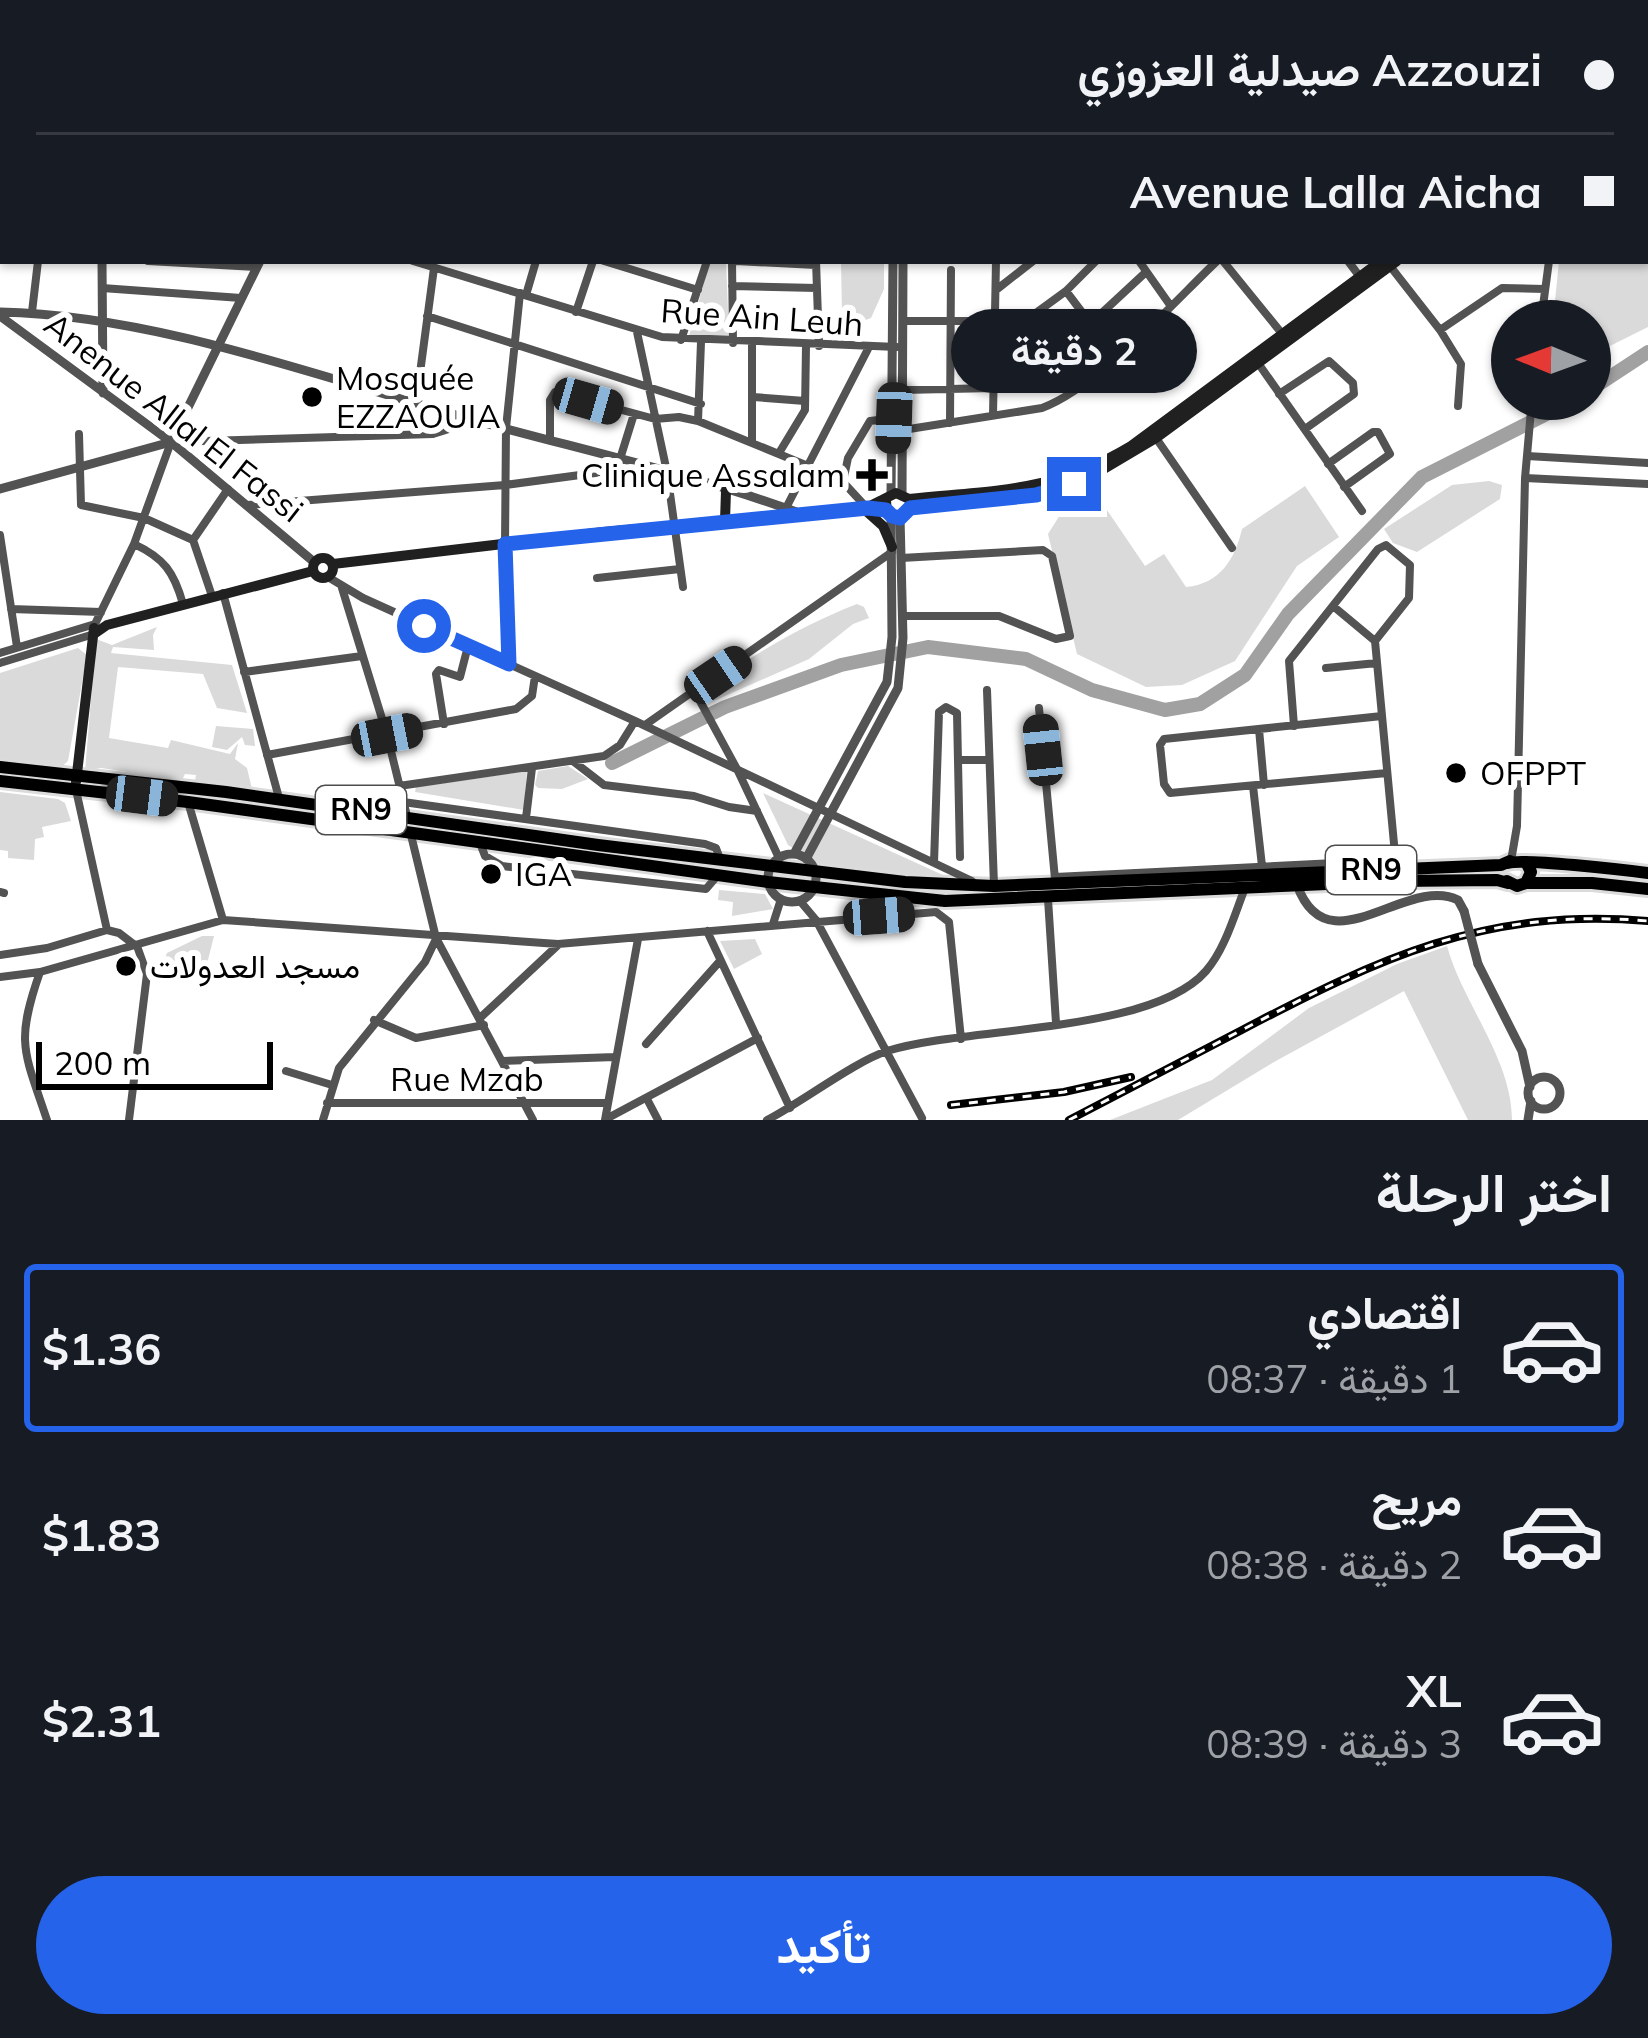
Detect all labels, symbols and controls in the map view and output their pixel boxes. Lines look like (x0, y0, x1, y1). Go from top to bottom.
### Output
text: Azzouzi صيدلية العزوزي (1077, 41, 1542, 97)
text: Avenue Lalla Aicha (1130, 163, 1542, 219)
street label: Rue Ain Leuh (660, 289, 865, 344)
north arrow (1491, 300, 1611, 420)
map controls (1491, 300, 1611, 420)
street label: Anenue Allal El Fassi (37, 303, 312, 530)
callout: 2 دقيقة (951, 310, 1197, 394)
text: 2 دقيقة (1011, 326, 1137, 375)
place label: Mosquée EZZAOUIA (336, 357, 501, 436)
car (548, 374, 628, 428)
car (875, 381, 913, 455)
marker: Mosquée EZZAOUIA (299, 384, 325, 410)
place label: Clinique Assalam (581, 454, 845, 495)
route end (1047, 457, 1101, 511)
marker: Clinique Assalam (856, 459, 888, 491)
route start (397, 599, 451, 653)
car (678, 640, 758, 710)
car (348, 710, 426, 760)
car (1021, 712, 1065, 788)
place label: OFPPT (1480, 752, 1586, 793)
marker: OFPPT (1443, 760, 1469, 786)
car (104, 774, 180, 818)
road number: RN9 (316, 786, 406, 834)
road number: RN9 (1326, 846, 1416, 894)
place label: IGA (515, 853, 572, 894)
marker: IGA (478, 861, 504, 887)
car (842, 896, 916, 936)
place label: مسجد العدولات (150, 945, 360, 987)
marker: مسجد العدولات (113, 953, 139, 979)
scale bar (36, 1036, 273, 1089)
text: 200 m (54, 1042, 151, 1083)
street label: Rue Mzab (390, 1058, 544, 1099)
text: اختر الرحلة (1376, 1158, 1612, 1226)
text: اقتصادي (1307, 1284, 1462, 1340)
icon: car (1498, 1294, 1606, 1402)
text: $1.36 (42, 1320, 161, 1376)
text: 1 دقيقة · 08:37 (1206, 1354, 1462, 1403)
text: مريح (1371, 1470, 1462, 1526)
icon: car (1498, 1480, 1606, 1588)
text: $1.83 (42, 1506, 161, 1562)
text: 2 دقيقة · 08:38 (1206, 1540, 1462, 1589)
text: XL (1407, 1662, 1462, 1718)
icon: car (1498, 1666, 1606, 1774)
text: $2.31 (42, 1692, 161, 1748)
text: 3 دقيقة · 08:39 (1206, 1719, 1462, 1768)
button: تأكيد (36, 1876, 1612, 2014)

